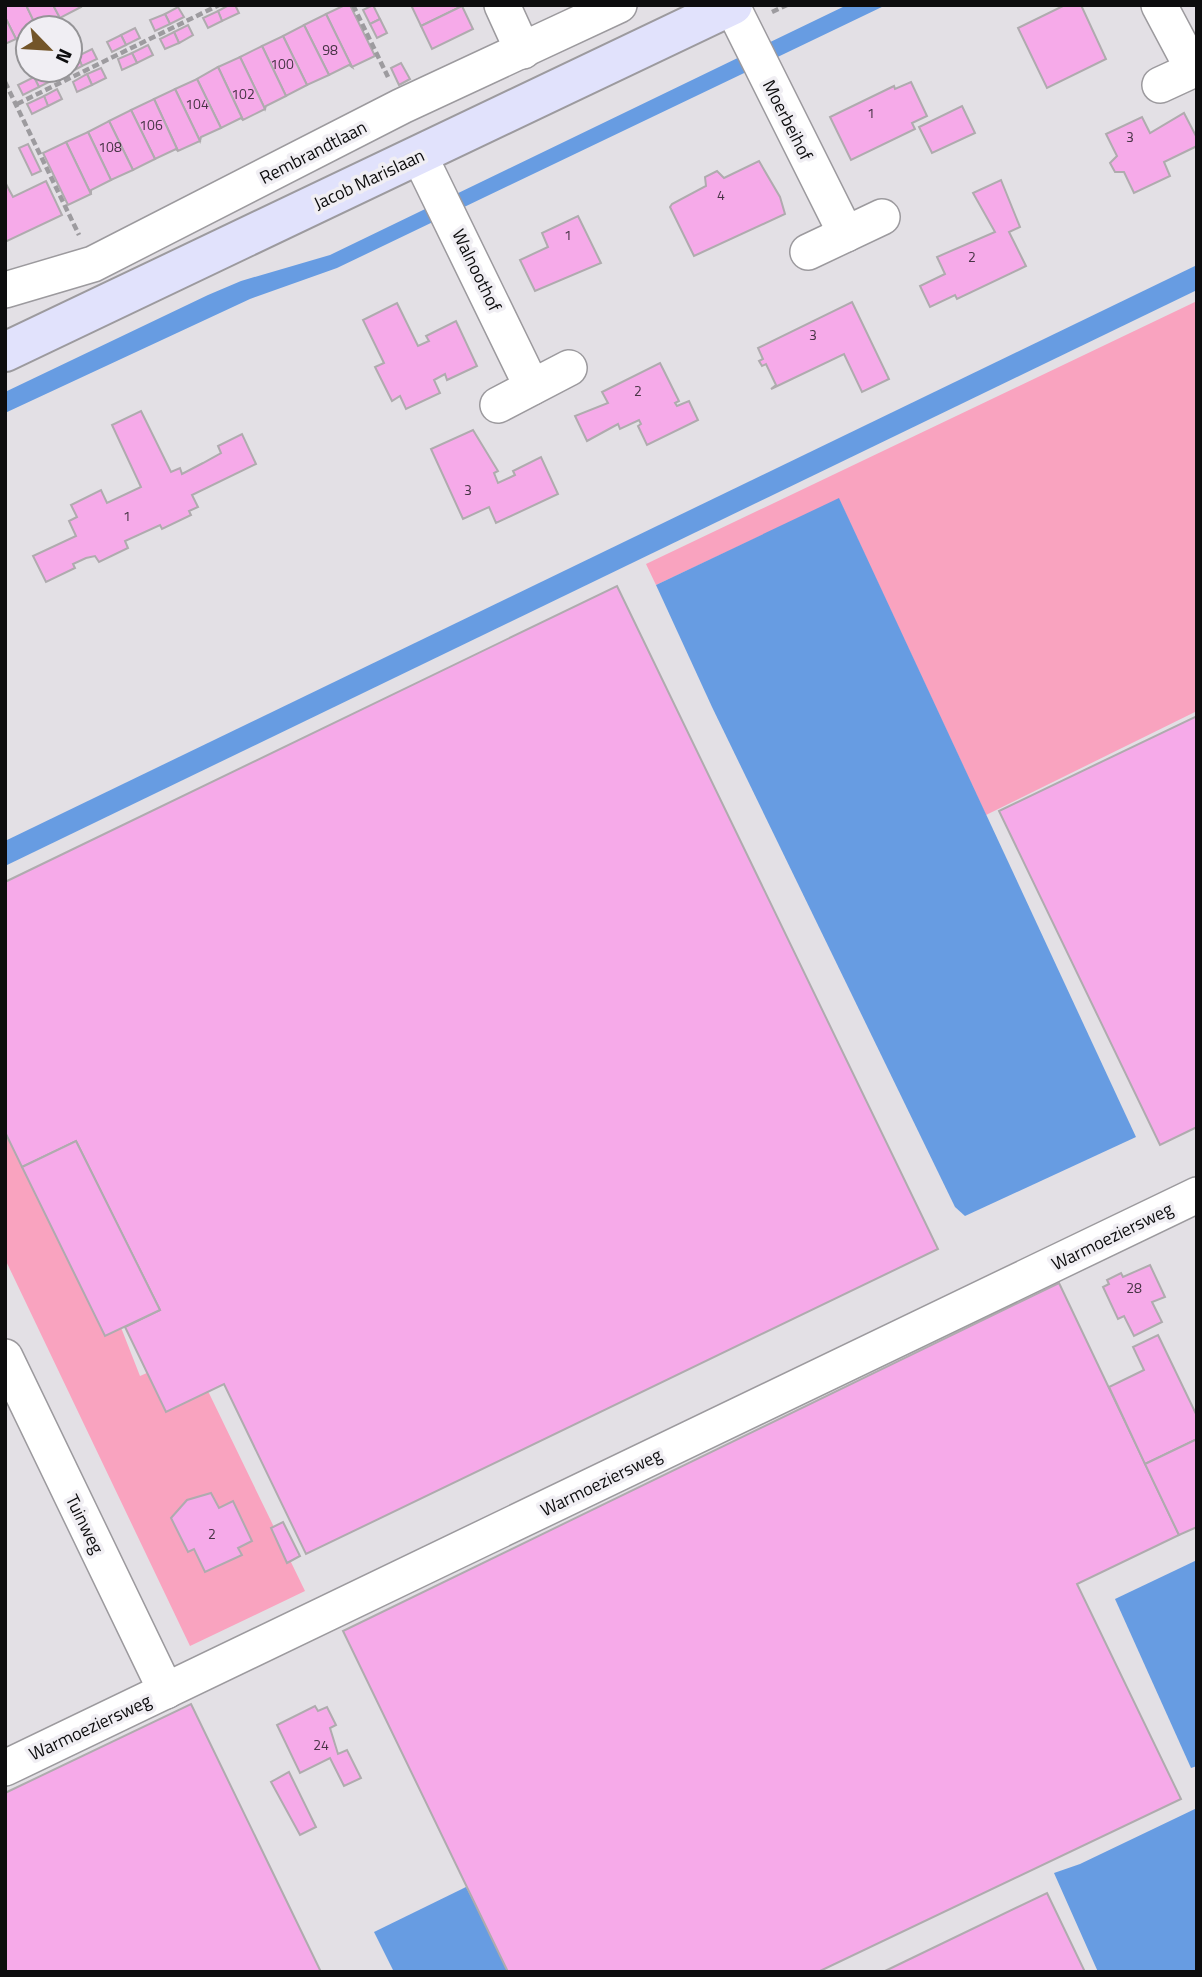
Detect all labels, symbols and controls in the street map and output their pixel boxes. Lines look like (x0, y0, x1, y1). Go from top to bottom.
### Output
north arrow (14, 14, 84, 84)
house number: 98 (322, 39, 338, 60)
text: N (49, 44, 81, 68)
house number: 100 (270, 53, 294, 74)
street label: Moerbeihof (756, 75, 820, 165)
house number: 102 (231, 83, 255, 104)
house number: 104 (185, 93, 209, 114)
house number: 1 (867, 102, 875, 123)
street label: Rembrandtlaan (255, 113, 371, 191)
house number: 106 (139, 114, 163, 135)
house number: 3 (1126, 126, 1134, 147)
house number: 108 (98, 136, 122, 157)
street label: Jacob Marislaan (309, 142, 429, 216)
house number: 4 (717, 184, 725, 205)
street label: Walnoothof (445, 224, 509, 316)
house number: 1 (564, 224, 572, 245)
house number: 2 (968, 246, 976, 267)
house number: 3 (809, 324, 817, 345)
house number: 2 (634, 380, 642, 401)
house number: 3 (464, 479, 472, 500)
house number: 1 (123, 505, 131, 526)
street label: Warmoeziersweg (1047, 1195, 1177, 1277)
house number: 28 (1126, 1277, 1142, 1298)
street label: Warmoeziersweg (536, 1441, 666, 1523)
street label: Tuinweg (59, 1490, 111, 1558)
house number: 2 (208, 1523, 216, 1544)
street label: Warmoeziersweg (24, 1687, 156, 1767)
house number: 24 (313, 1734, 329, 1755)

